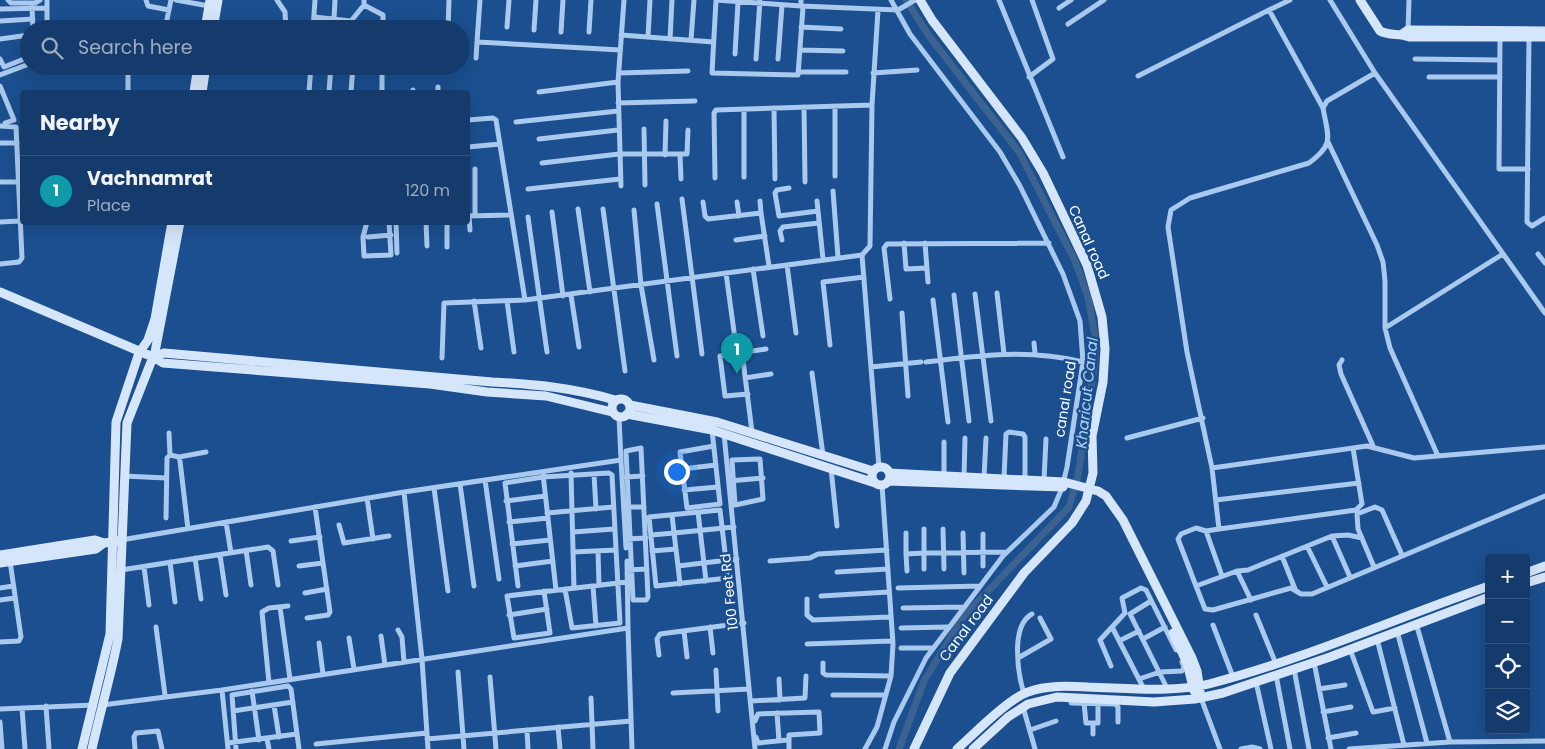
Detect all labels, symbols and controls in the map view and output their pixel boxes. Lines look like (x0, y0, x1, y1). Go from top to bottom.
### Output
search box (20, 20, 470, 75)
icon: search (38, 34, 66, 62)
text: Search here (78, 34, 192, 61)
text: Nearby (40, 108, 120, 137)
text: Vachnamrat (87, 165, 213, 192)
text: 1 (53, 179, 59, 202)
text: 120 m (405, 179, 450, 202)
text: Place (87, 194, 131, 217)
street label: Canal road (1064, 202, 1114, 282)
pin: 1 (721, 333, 753, 374)
water label: Kharicut Canal (1070, 336, 1103, 450)
street label: canal road (1049, 360, 1081, 438)
your location (664, 459, 690, 485)
street label: 100 Feet Rd (715, 553, 743, 631)
map controls (1485, 554, 1530, 734)
button: + (1485, 554, 1530, 599)
street label: Canal road (934, 590, 998, 666)
button: − (1485, 599, 1530, 644)
button: locate (1485, 644, 1530, 689)
button: layers (1485, 689, 1530, 734)

